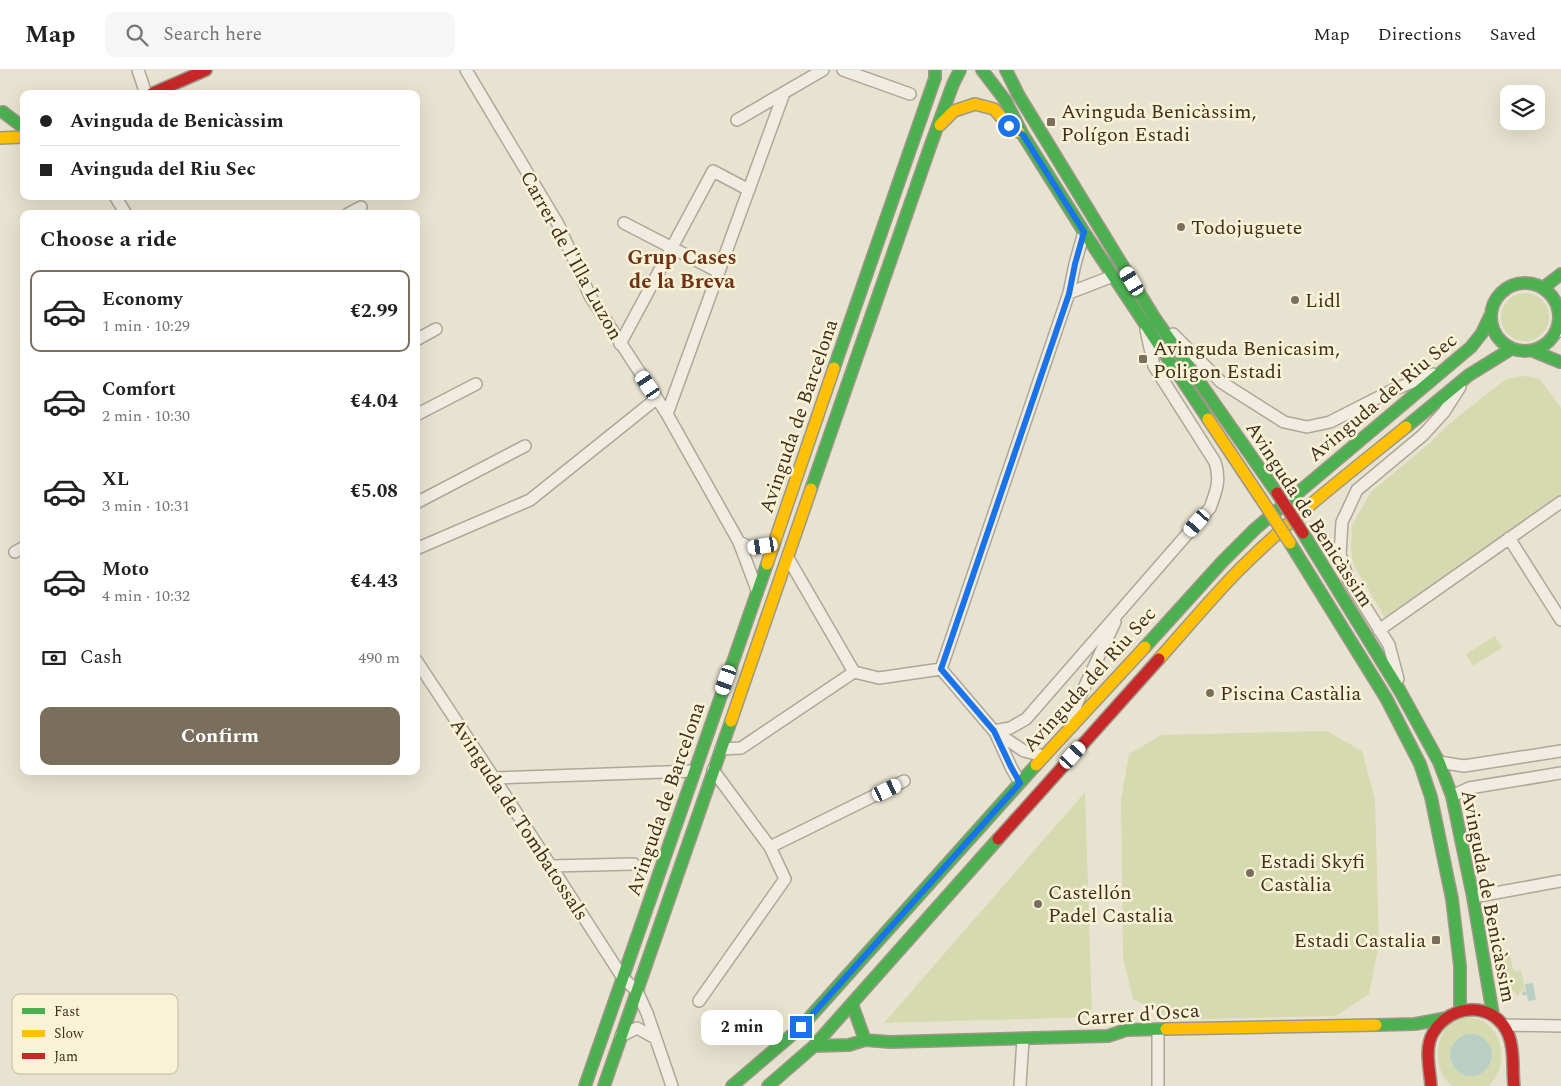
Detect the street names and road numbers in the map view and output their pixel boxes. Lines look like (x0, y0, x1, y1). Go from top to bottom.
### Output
street label: Carrer de l'Illa Luzon (512, 165, 630, 346)
street label: Avinguda de Barcelona (752, 315, 846, 518)
street label: Avinguda del Riu Sec (1301, 326, 1464, 469)
street label: Avinguda de Benicàssim (1238, 416, 1381, 613)
street label: Avinguda del Riu Sec (1016, 600, 1164, 759)
street label: Avinguda de Barcelona (619, 698, 713, 901)
street label: Avinguda de Tombatossals (442, 712, 596, 927)
street label: Avinguda de Benicàssim (1453, 787, 1523, 1005)
street label: Carrer d'Osca (1076, 996, 1201, 1034)

